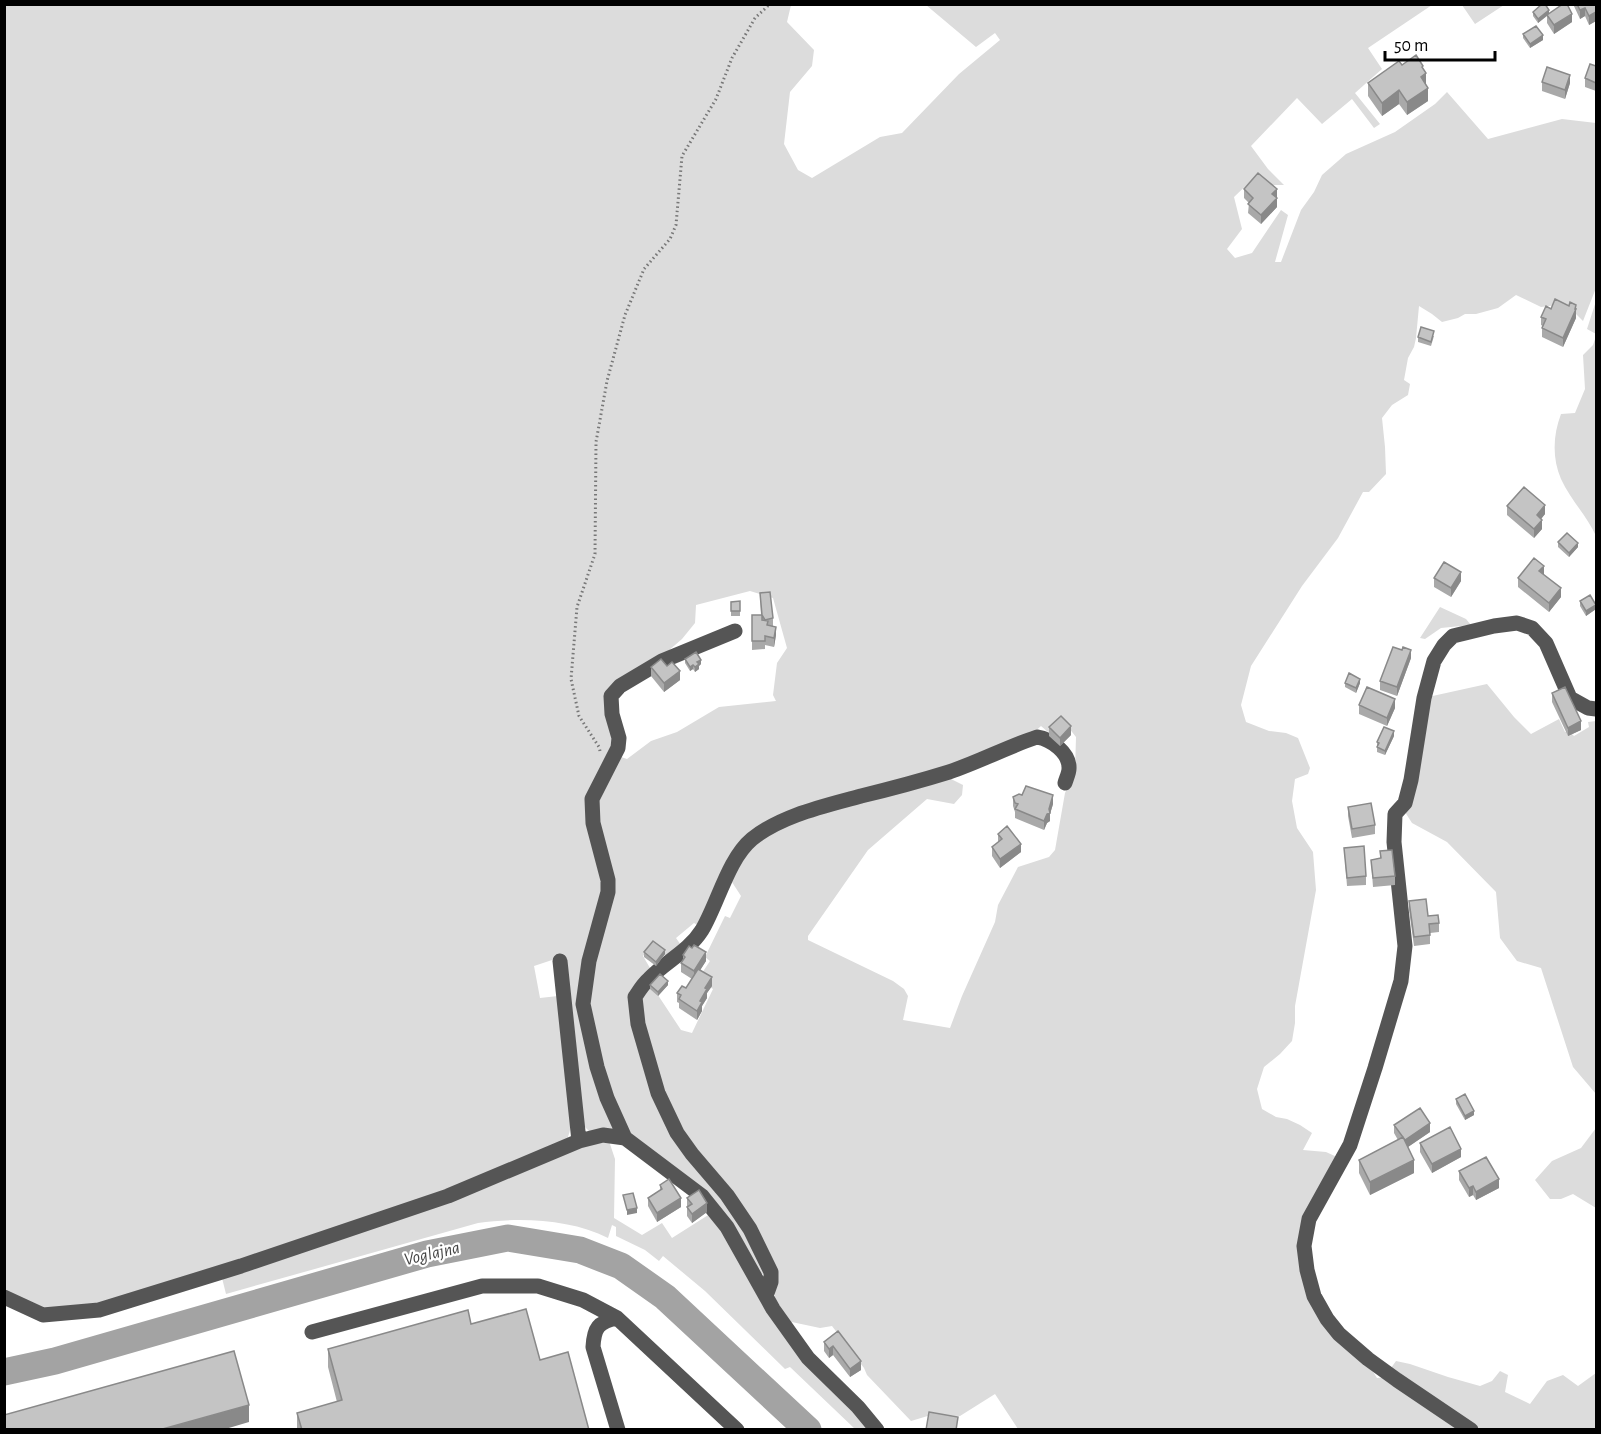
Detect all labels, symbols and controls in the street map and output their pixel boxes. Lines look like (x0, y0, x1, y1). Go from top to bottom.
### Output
scale bar (1385, 24, 1494, 62)
text: 50 m (1394, 37, 1428, 55)
water label: Voglajna (402, 1239, 462, 1269)

